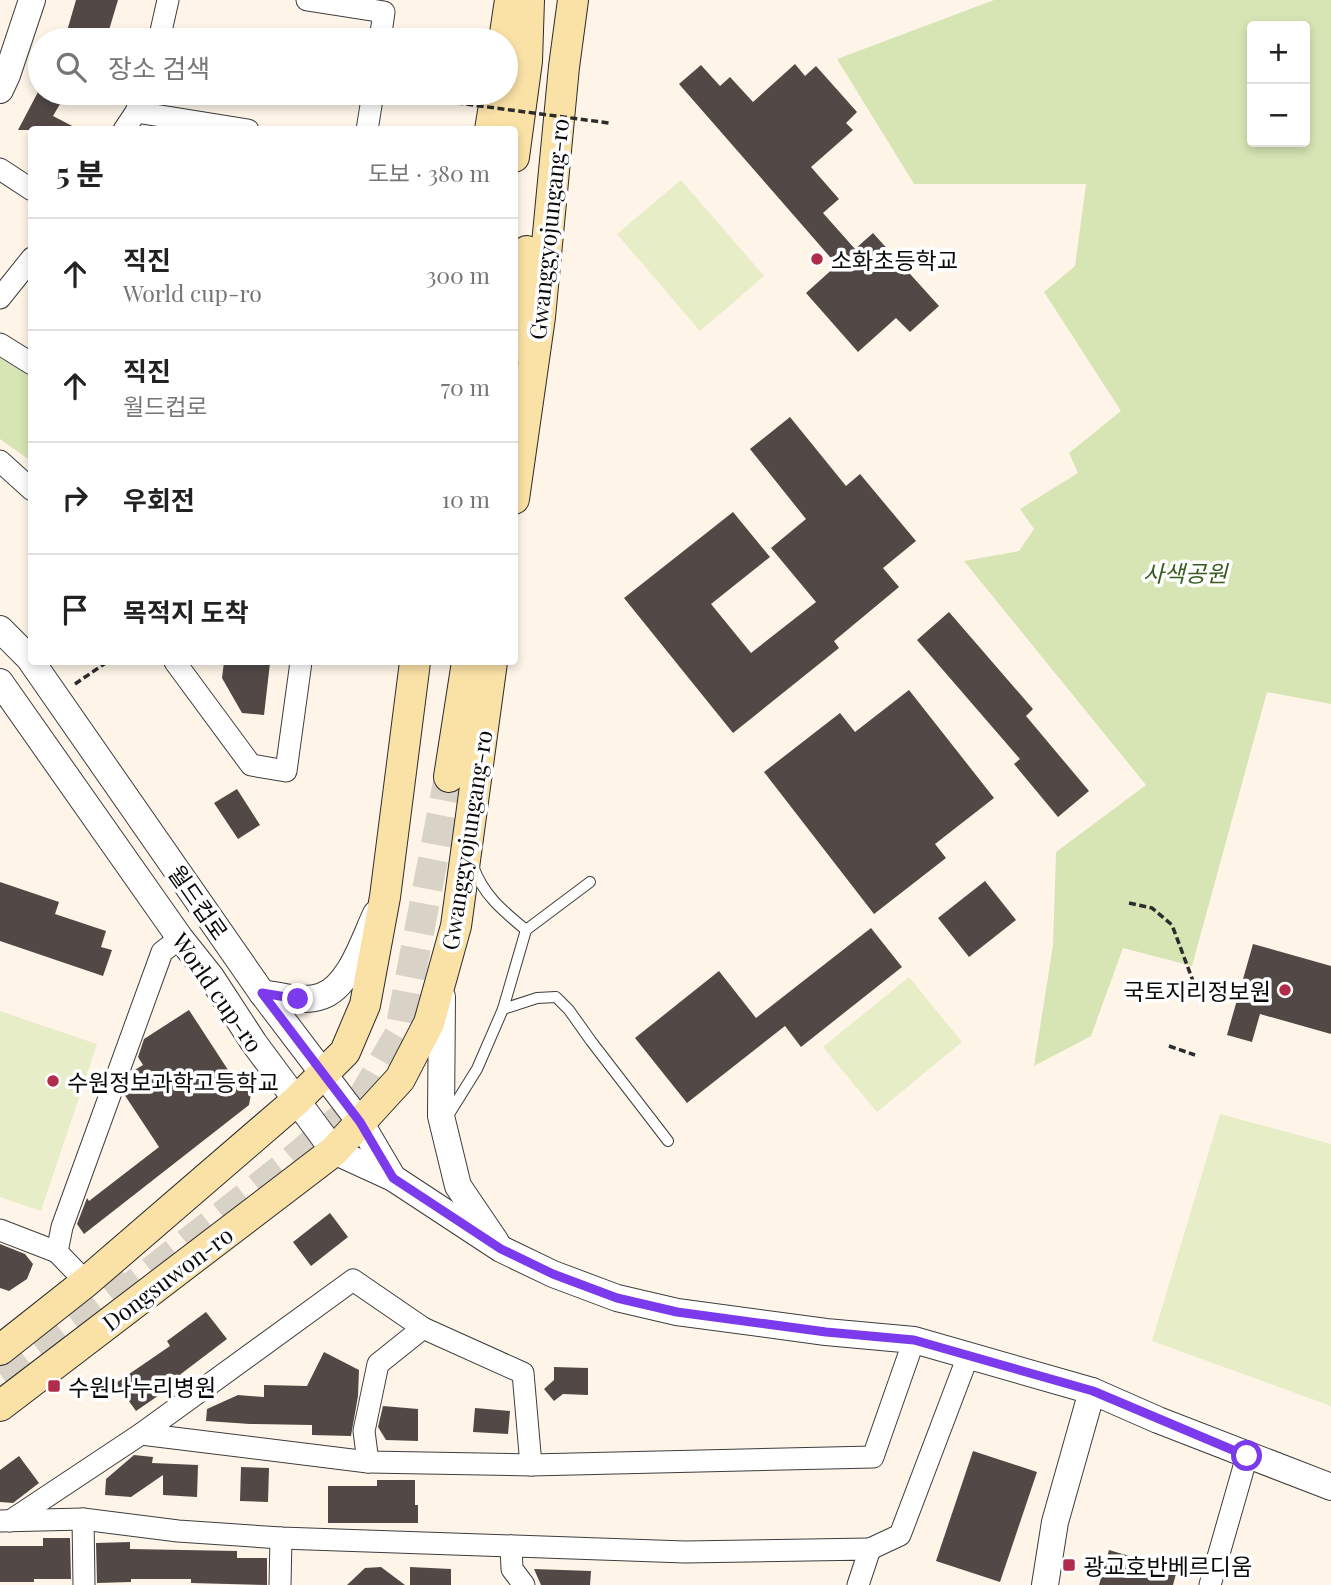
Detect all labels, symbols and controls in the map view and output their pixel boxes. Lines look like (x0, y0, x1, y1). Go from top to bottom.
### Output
map controls (1247, 21, 1310, 147)
button: + (1247, 21, 1310, 84)
search box (28, 28, 518, 105)
icon: search (52, 48, 90, 86)
text: 장소 검색 (108, 50, 210, 85)
button: − (1247, 84, 1310, 147)
street label: Gwanggyojungang-ro (521, 117, 575, 341)
text: 5 분 (56, 153, 104, 193)
text: 도보 · 380 m (368, 157, 490, 188)
text: 직진 (123, 242, 171, 277)
place label: 소화초등학교 (831, 244, 958, 275)
marker: 소화초등학교 (809, 251, 825, 267)
icon: ahead (56, 255, 94, 293)
text: 300 m (426, 259, 490, 290)
text: World cup-ro (123, 277, 262, 308)
text: 직진 (123, 353, 171, 388)
icon: ahead (56, 367, 94, 405)
text: 70 m (441, 371, 490, 402)
text: 월드컵로 (123, 390, 208, 421)
icon: right (56, 479, 94, 517)
text: 우회전 (123, 482, 195, 517)
text: 10 m (442, 483, 490, 514)
park label: 사색공원 (1143, 557, 1229, 588)
icon: arrive (56, 591, 94, 629)
text: 목적지 도착 (123, 594, 249, 629)
street label: Gwanggyojungang-ro (433, 728, 499, 952)
street label: 월드컵로 (162, 858, 236, 946)
street label: World cup-ro (165, 925, 271, 1058)
place label: 국토지리정보원 (1123, 975, 1271, 1006)
marker: 국토지리정보원 (1277, 982, 1293, 998)
route end (282, 983, 313, 1014)
place label: 수원정보과학고등학교 (67, 1066, 279, 1097)
marker: 수원정보과학고등학교 (45, 1073, 61, 1089)
street label: Dongsuwon-ro (95, 1219, 239, 1337)
place label: 수원나누리병원 (68, 1371, 216, 1402)
marker: 수원나누리병원 (46, 1378, 62, 1394)
route start (1231, 1440, 1262, 1471)
place label: 광교호반베르디움 (1083, 1550, 1252, 1581)
marker: 광교호반베르디움 (1061, 1557, 1077, 1573)

